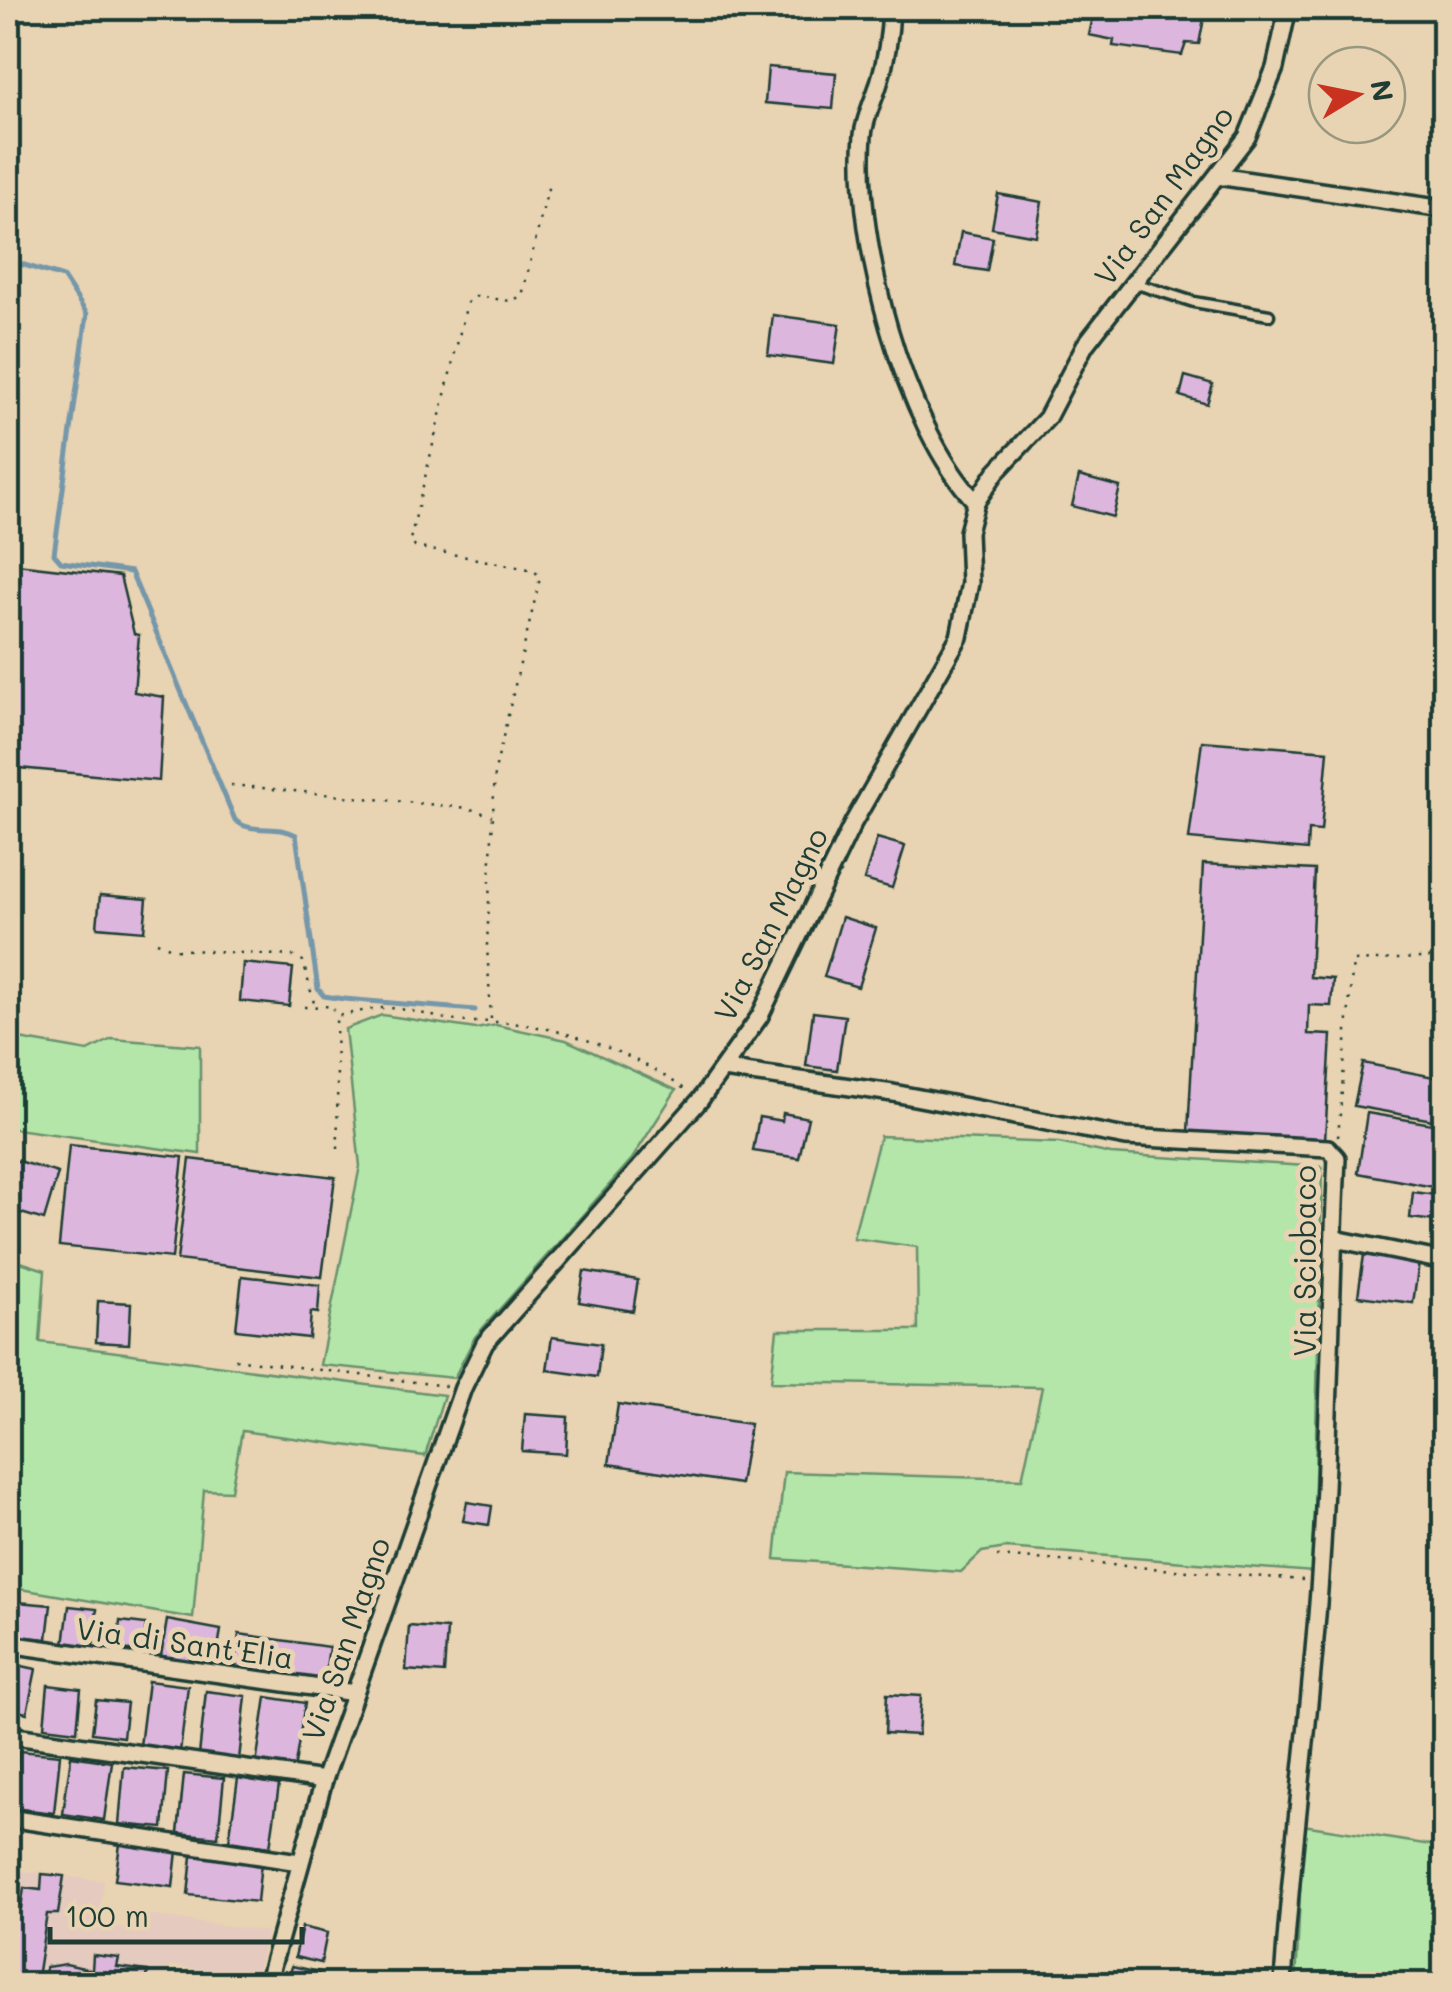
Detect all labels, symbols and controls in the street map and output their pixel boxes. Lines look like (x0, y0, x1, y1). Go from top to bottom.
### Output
north arrow (1307, 45, 1407, 145)
text: N (1363, 77, 1402, 104)
street label: Via San Magno (1084, 97, 1242, 293)
street label: Via San Magno (704, 820, 836, 1028)
street label: Via Sciobaco (1284, 1165, 1324, 1357)
street label: Via San Magno (291, 1532, 399, 1746)
street label: Via di Sant'Elia (74, 1607, 296, 1677)
scale bar (50, 1882, 302, 1944)
text: 100 m (65, 1895, 149, 1935)

